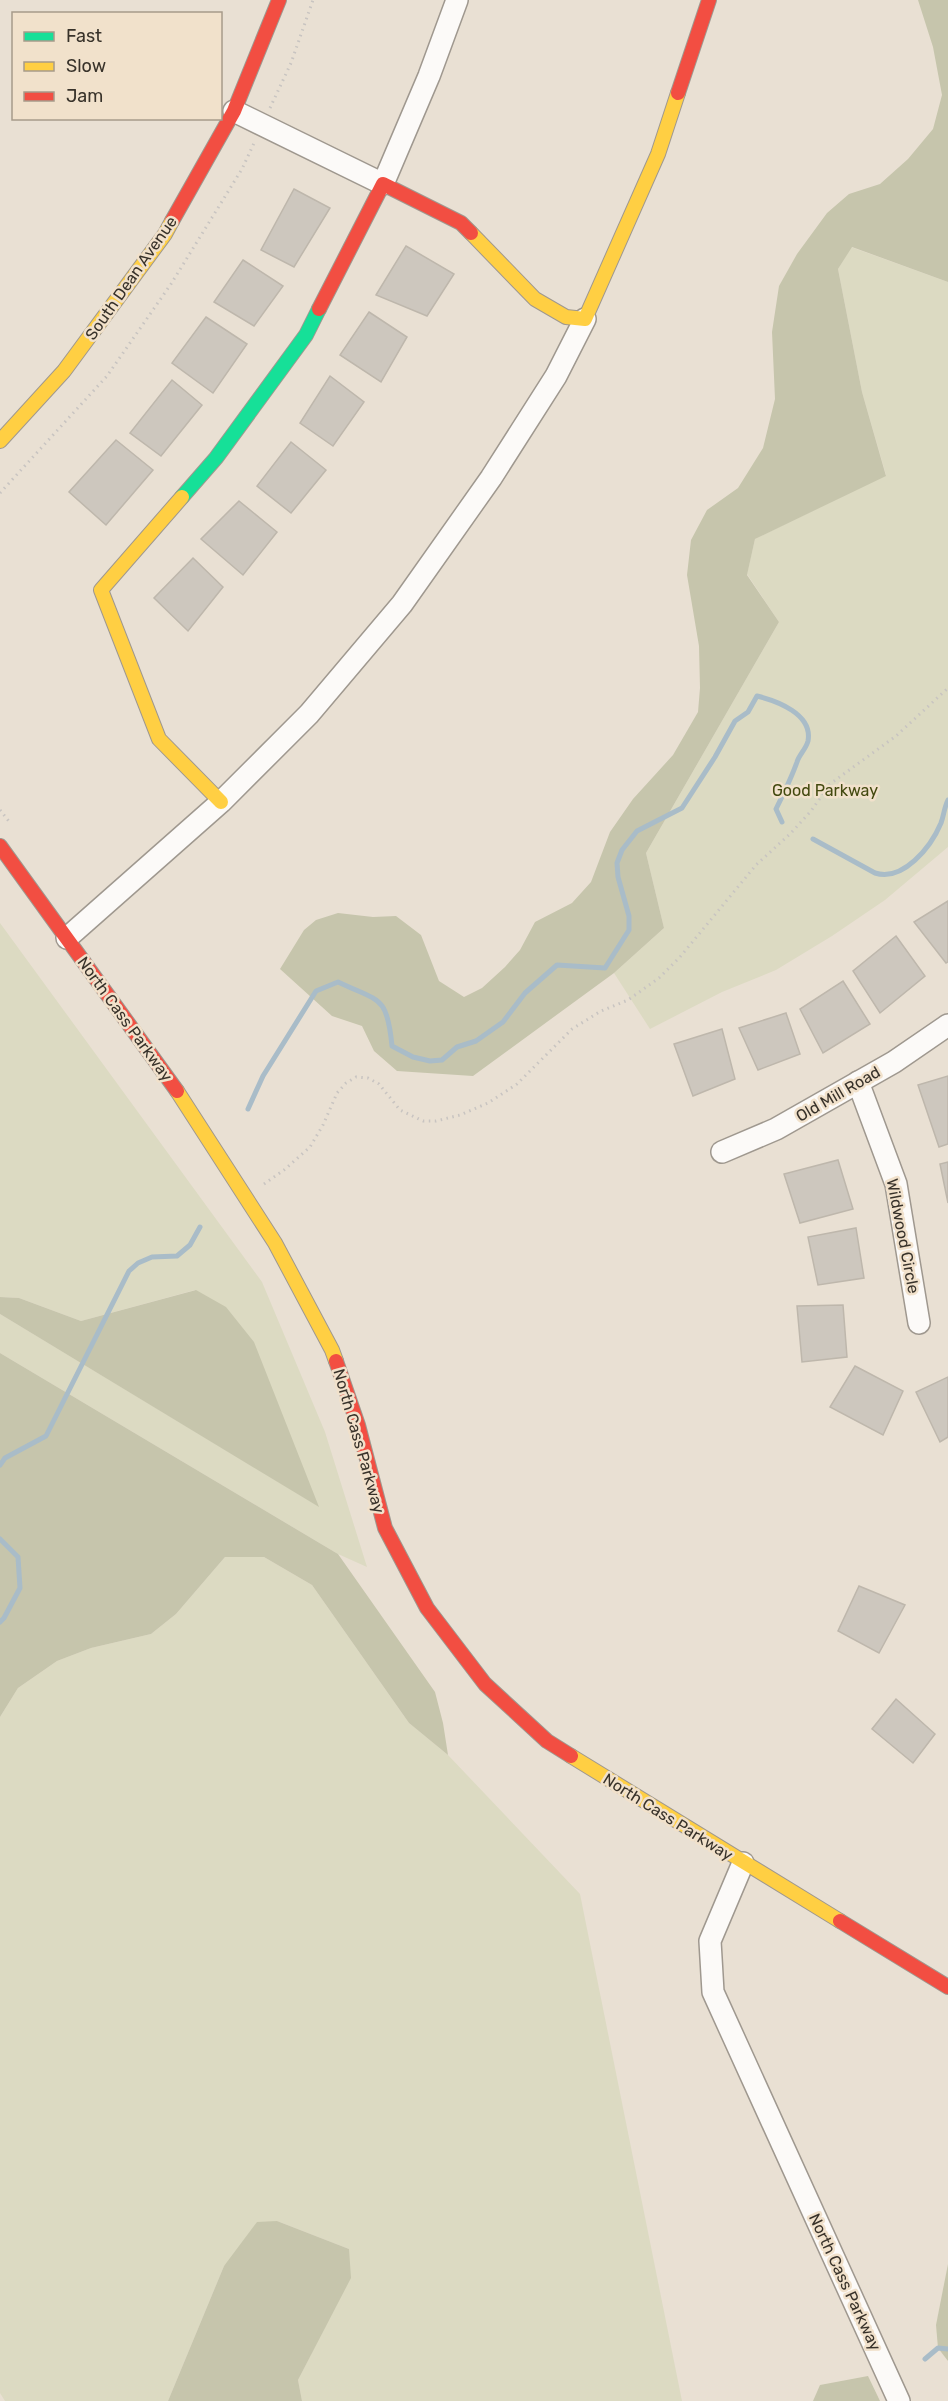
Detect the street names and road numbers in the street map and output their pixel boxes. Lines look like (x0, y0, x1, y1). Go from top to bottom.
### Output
street label: South Dean Avenue (81, 212, 181, 344)
street label: North Cass Parkway (73, 953, 177, 1085)
street label: Old Mill Road (792, 1062, 884, 1126)
street label: Wildwood Circle (883, 1177, 923, 1295)
street label: North Cass Parkway (329, 1367, 389, 1516)
street label: North Cass Parkway (600, 1769, 737, 1865)
street label: North Cass Parkway (805, 2210, 885, 2354)

